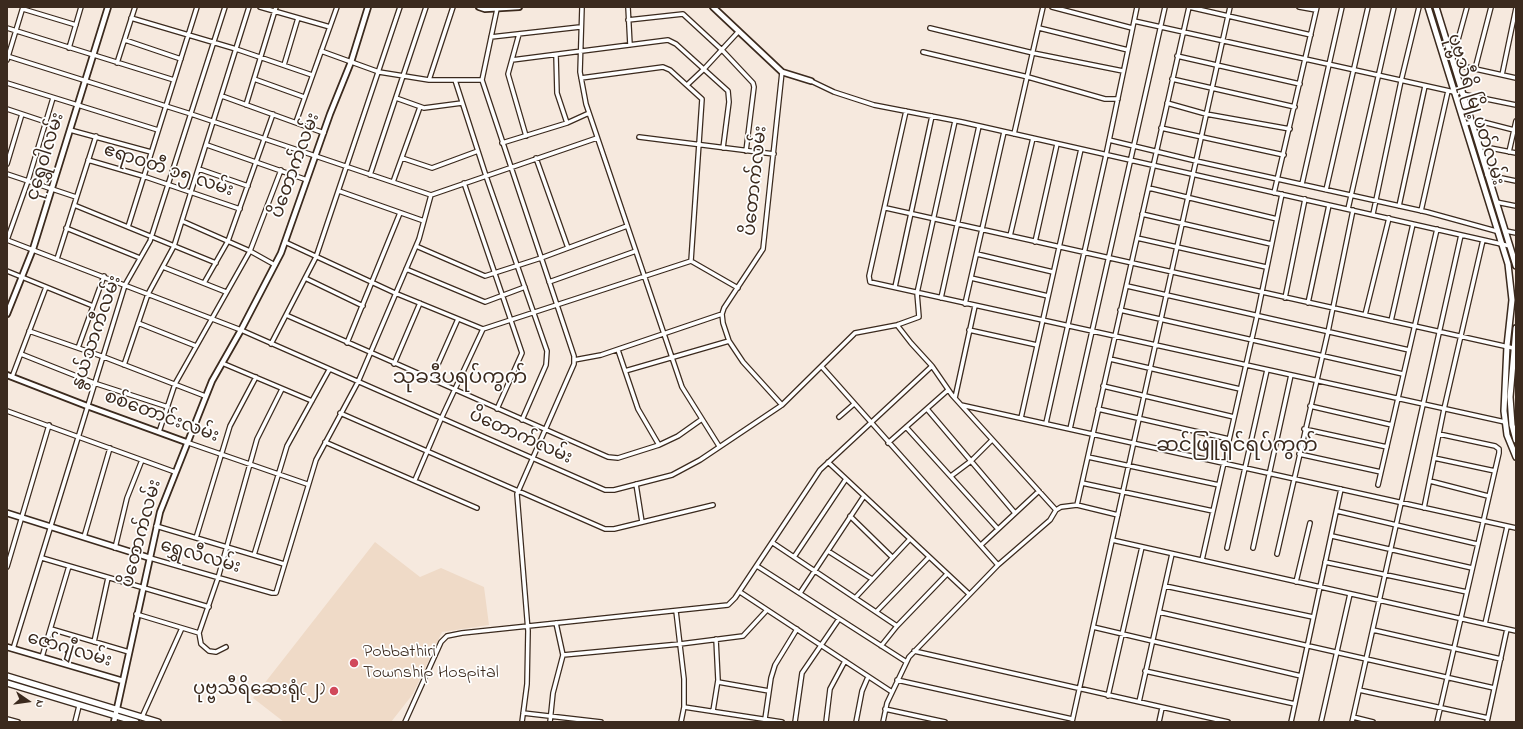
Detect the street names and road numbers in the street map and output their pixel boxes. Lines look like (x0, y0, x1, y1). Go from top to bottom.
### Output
street label: ပုဗ္ဗသီရိ မြို့ပတ်လမ်း (1441, 32, 1507, 188)
street label: ငုရွှေဝါလမ်း (23, 110, 71, 204)
street label: ပိတောက်လမ်း (268, 110, 326, 222)
street label: ပိတောက်လမ်း (740, 125, 774, 237)
street label: ဧရာဝတီ ၁၅ လမ်း (100, 141, 236, 203)
street label: နွယ်သာကီလမ်း (68, 273, 128, 393)
street label: စစ်တောင်းလမ်း (101, 387, 221, 449)
street label: ပိတောက်လမ်း (465, 406, 575, 470)
street label: ပိတောက်လမ်း (118, 478, 168, 590)
street label: ရွှေလီလမ်း (157, 536, 243, 580)
street label: ဇော်ဂျီလမ်း (24, 629, 114, 673)

